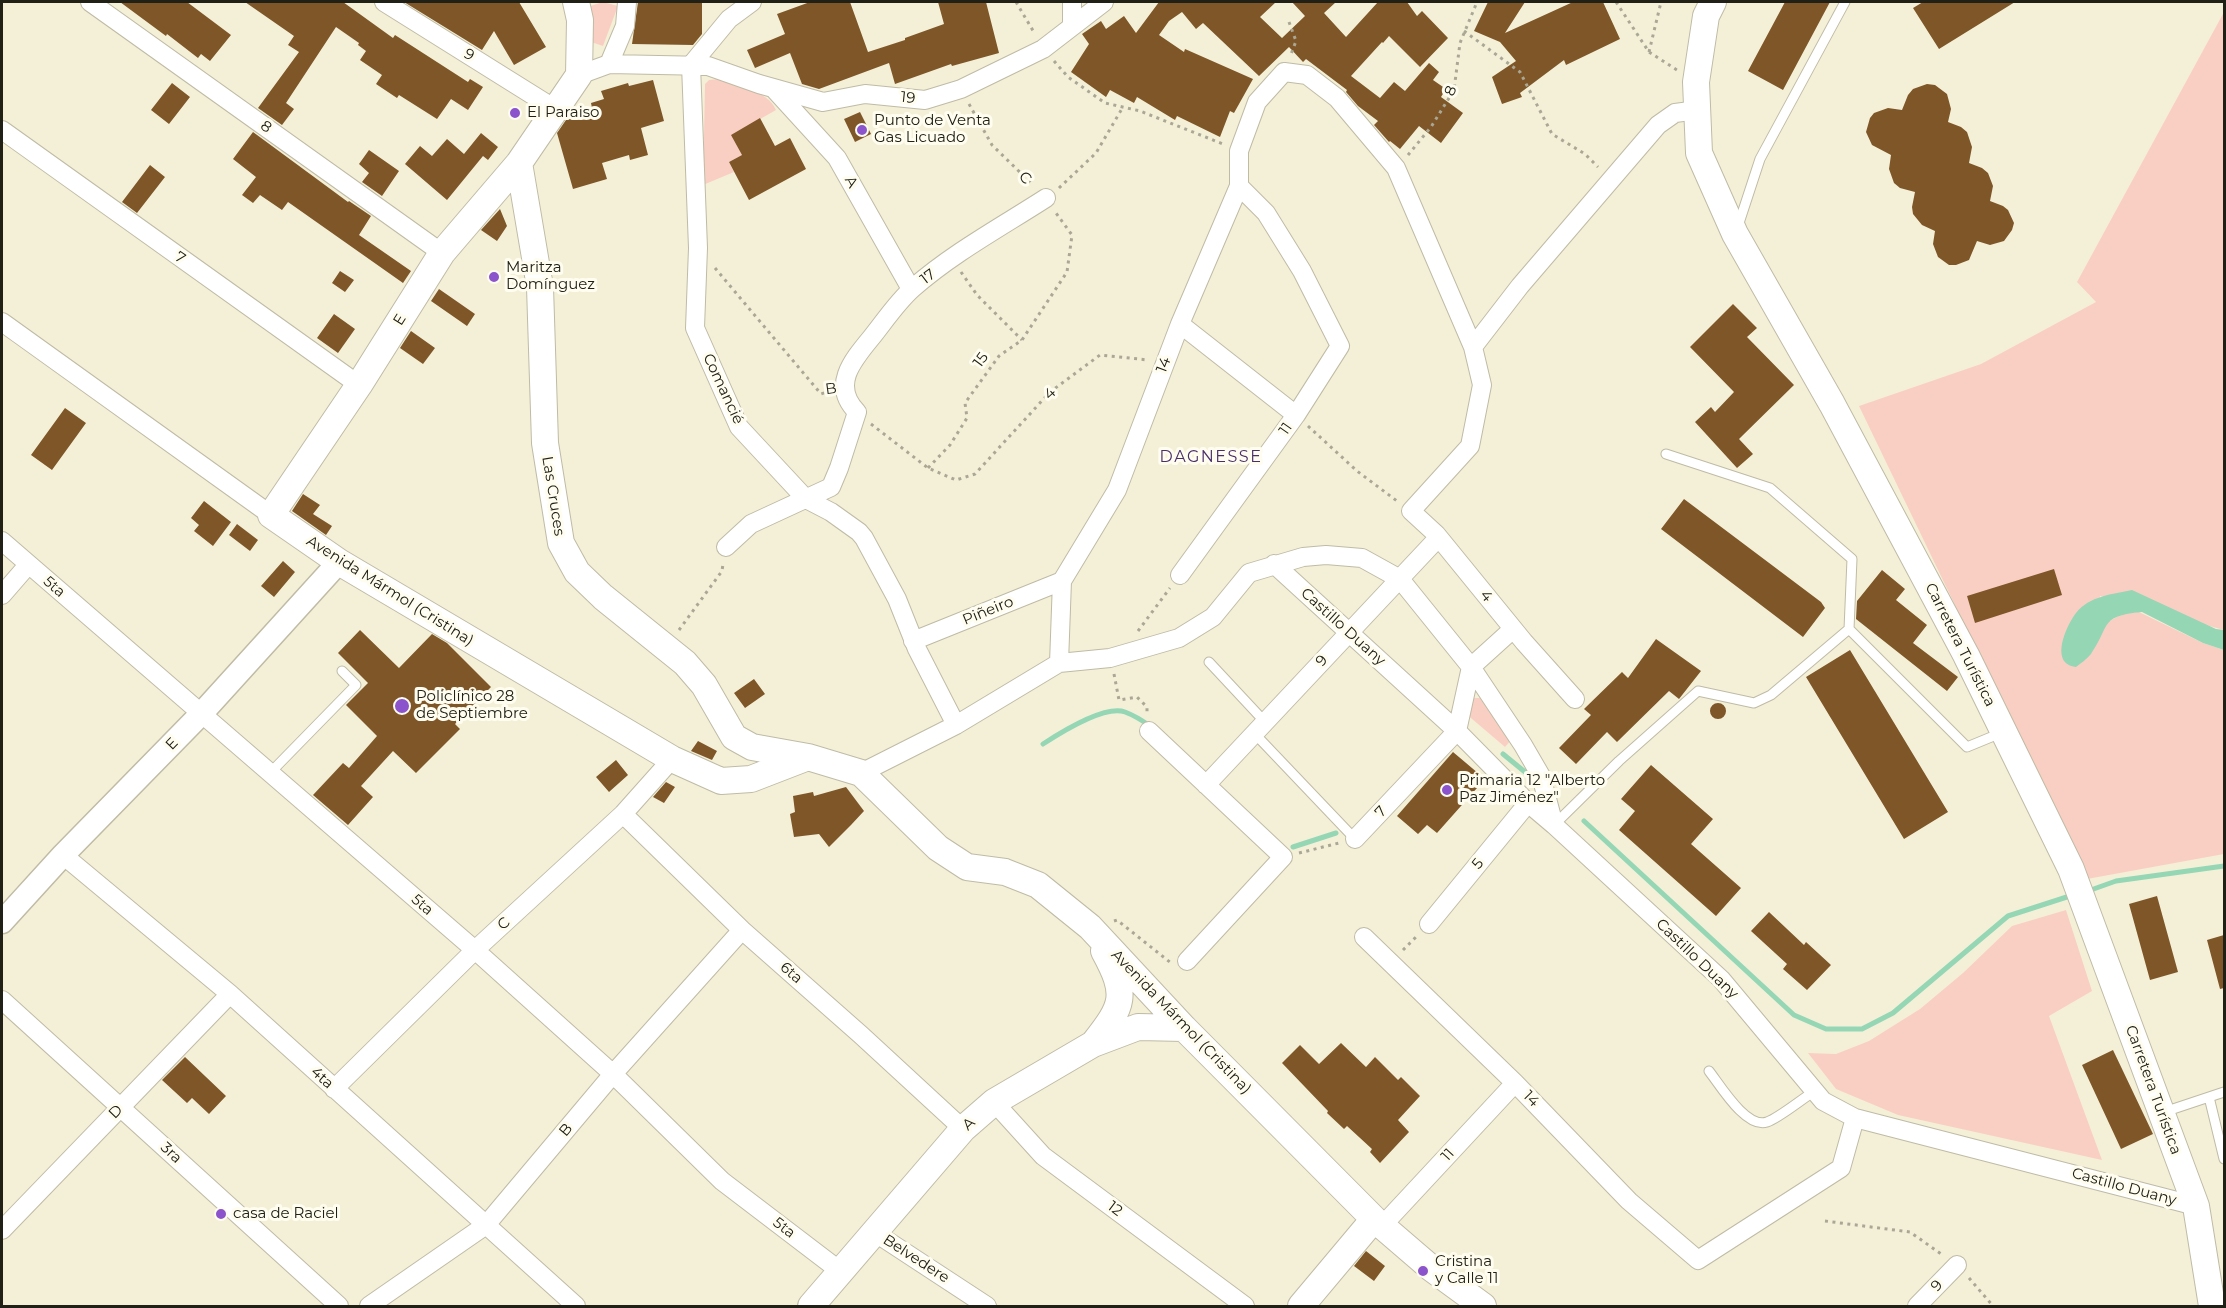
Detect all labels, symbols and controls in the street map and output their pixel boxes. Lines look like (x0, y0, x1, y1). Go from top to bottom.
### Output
street label: 9 (460, 45, 478, 65)
street label: 8 (1441, 83, 1461, 99)
street label: 19 (900, 88, 916, 108)
place label: El Paraiso (527, 104, 599, 122)
marker: El Paraiso (508, 106, 522, 120)
place label: Punto de Venta Gas Licuado (874, 112, 991, 147)
street label: 8 (257, 117, 275, 137)
marker: Punto de Venta Gas Licuado (855, 123, 869, 137)
street label: C (1015, 168, 1035, 188)
street label: A (841, 173, 861, 191)
street label: 7 (171, 248, 189, 268)
place label: Maritza Domínguez (506, 259, 595, 294)
street label: 17 (917, 266, 939, 288)
marker: Maritza Domínguez (487, 270, 501, 284)
street label: E (390, 311, 410, 329)
street label: 15 (970, 349, 992, 371)
street label: Comancié (699, 351, 747, 427)
street label: 14 (1153, 355, 1175, 375)
street label: B (824, 379, 838, 399)
street label: 4 (1040, 384, 1060, 404)
street label: 11 (1276, 419, 1296, 439)
district label: DAGNESSE (1160, 447, 1262, 467)
street label: Las Cruces (538, 455, 568, 537)
street label: Avenida Mármol (Cristina) (303, 532, 477, 650)
street label: 5ta (39, 573, 69, 601)
street label: Carretera Turística (1921, 580, 1999, 710)
street label: Castillo Duany (1297, 584, 1389, 670)
street label: 4 (1476, 586, 1496, 606)
street label: Piñeiro (960, 593, 1016, 629)
street label: 9 (1312, 652, 1332, 670)
place label: Policlínico 28 de Septiembre (416, 688, 528, 723)
marker: Policlínico 28 de Septiembre (393, 697, 411, 715)
street label: E (162, 734, 182, 754)
place label: Primaria 12 "Alberto Paz Jiménez" (1459, 772, 1605, 807)
marker: Primaria 12 "Alberto Paz Jiménez" (1440, 783, 1454, 797)
street label: 7 (1371, 803, 1391, 821)
street label: 5 (1468, 855, 1488, 873)
street label: 5ta (407, 891, 437, 919)
street label: C (494, 914, 514, 934)
street label: Castillo Duany (1652, 915, 1742, 1003)
street label: Avenida Mármol (Cristina) (1107, 946, 1255, 1098)
street label: 6ta (776, 958, 806, 988)
street label: Carretera Turística (2121, 1023, 2185, 1157)
street label: 4ta (307, 1063, 337, 1093)
street label: 14 (1519, 1087, 1543, 1111)
street label: D (105, 1101, 127, 1123)
street label: A (959, 1114, 979, 1134)
street label: B (555, 1120, 577, 1140)
street label: 3ra (157, 1139, 185, 1167)
street label: 11 (1438, 1145, 1458, 1165)
street label: Castillo Duany (2070, 1164, 2178, 1210)
street label: 12 (1104, 1198, 1126, 1220)
place label: casa de Raciel (233, 1205, 339, 1223)
marker: casa de Raciel (214, 1207, 228, 1221)
street label: 5ta (769, 1214, 799, 1242)
street label: Belvedere (879, 1231, 953, 1287)
place label: Cristina y Calle 11 (1435, 1253, 1498, 1288)
marker: Cristina y Calle 11 (1416, 1264, 1430, 1278)
street label: 9 (1927, 1276, 1947, 1296)

